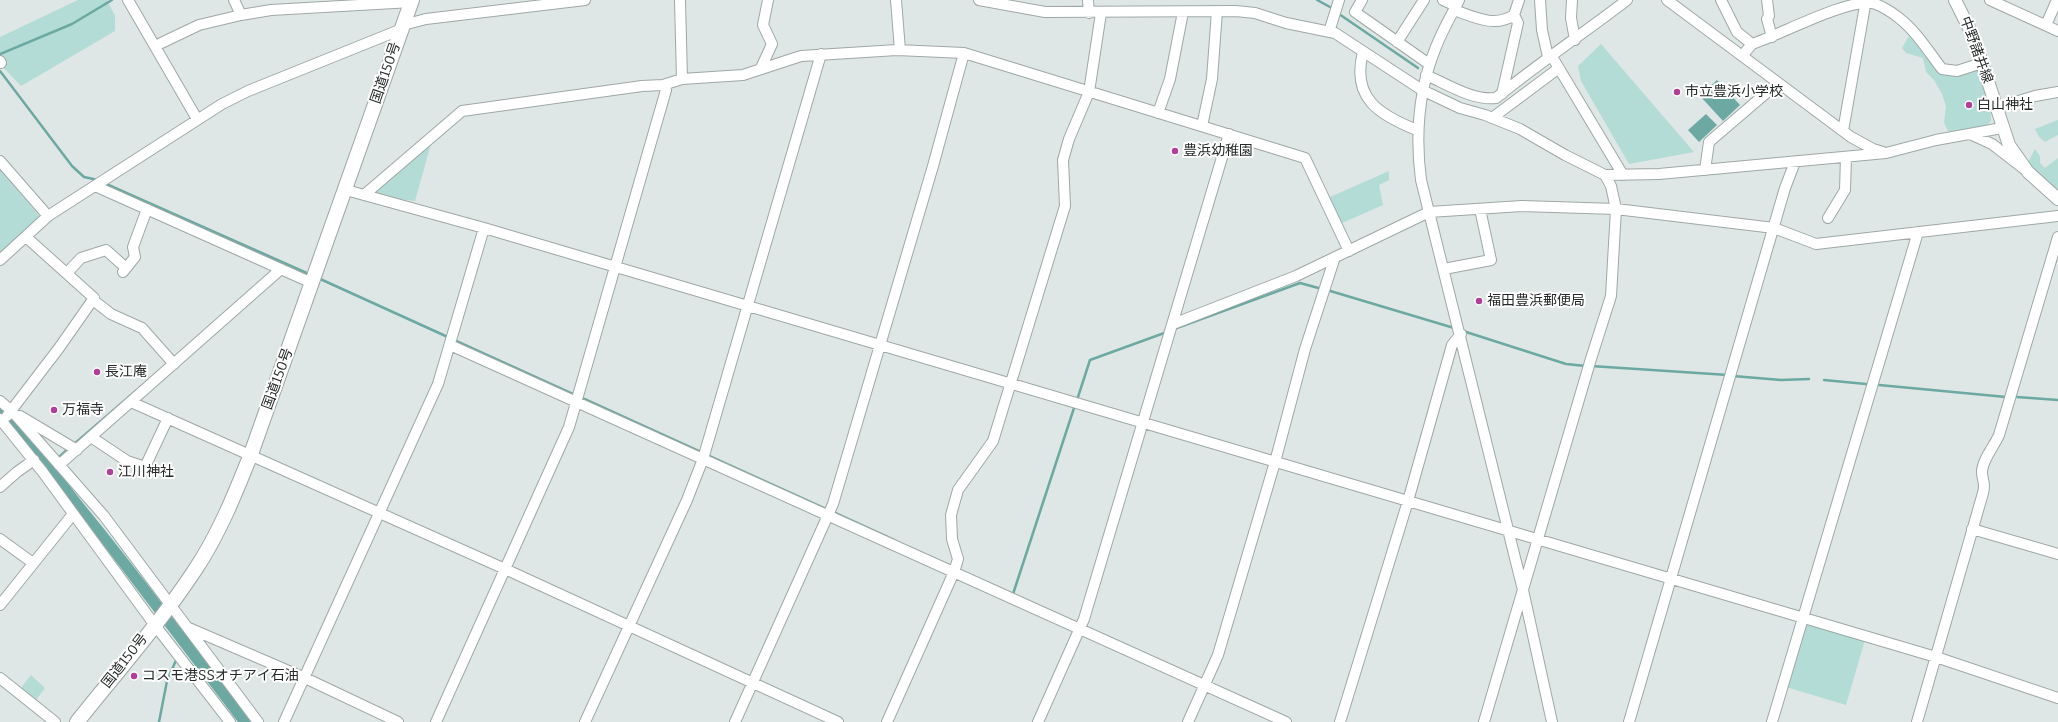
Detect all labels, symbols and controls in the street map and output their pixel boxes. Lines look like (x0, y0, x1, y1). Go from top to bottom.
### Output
street label: 中野諸井線 (1956, 14, 1996, 86)
street label: 国道150号 (368, 40, 404, 106)
place label: 市立豊浜小学校 (1685, 84, 1783, 100)
marker: 市立豊浜小学校 (1672, 87, 1682, 97)
place label: 白山神社 (1977, 97, 2033, 113)
marker: 白山神社 (1964, 100, 1974, 110)
place label: 豊浜幼稚園 (1183, 143, 1253, 159)
marker: 豊浜幼稚園 (1170, 146, 1180, 156)
place label: 福田豊浜郵便局 (1487, 293, 1585, 309)
marker: 福田豊浜郵便局 (1474, 296, 1484, 306)
street label: 国道150号 (259, 346, 297, 412)
place label: 長江庵 (105, 364, 147, 380)
marker: 長江庵 (92, 367, 102, 377)
place label: 万福寺 (62, 402, 104, 418)
marker: 万福寺 (49, 405, 59, 415)
place label: 江川神社 (118, 464, 174, 480)
marker: 江川神社 (105, 467, 115, 477)
street label: 国道150号 (99, 631, 151, 691)
place label: コスモ港SSオチアイ石油 (142, 668, 299, 684)
marker: コスモ港SSオチアイ石油 (129, 671, 139, 681)

